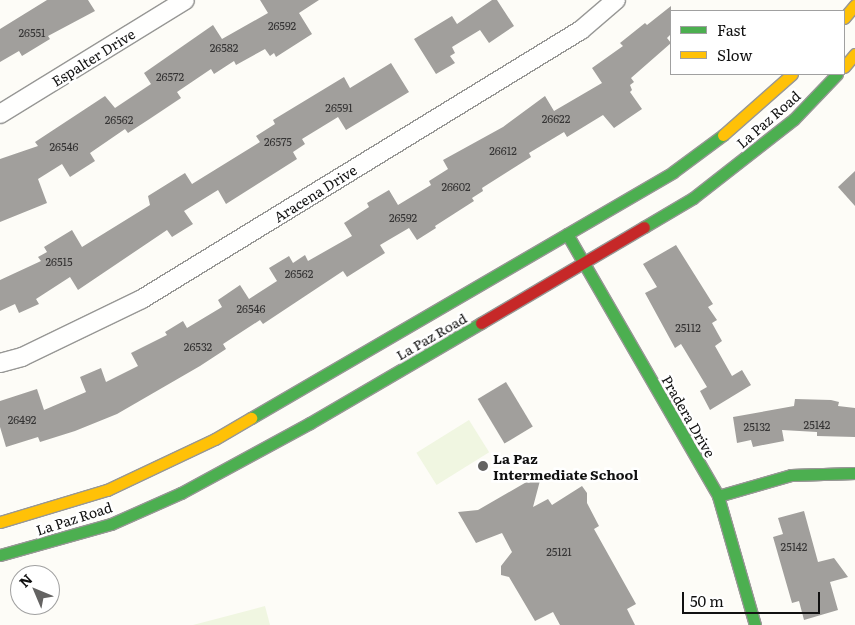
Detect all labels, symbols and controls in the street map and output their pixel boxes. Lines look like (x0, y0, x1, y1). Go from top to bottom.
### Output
legend (670, 10, 845, 75)
house number: 26592 (268, 18, 296, 32)
text: Fast (717, 18, 746, 41)
house number: 26551 (18, 25, 46, 39)
street label: Espalter Drive (48, 25, 138, 89)
house number: 26582 (210, 40, 238, 54)
text: Slow (717, 43, 752, 66)
house number: 26572 (156, 69, 184, 83)
street label: La Paz Road (733, 87, 803, 151)
house number: 26591 (325, 100, 353, 114)
house number: 26622 (542, 111, 570, 125)
house number: 26562 (105, 112, 133, 126)
house number: 26575 (264, 134, 292, 148)
house number: 26546 (49, 139, 79, 153)
house number: 26612 (489, 143, 517, 157)
street label: Aracena Drive (270, 161, 360, 225)
house number: 26602 (441, 179, 471, 193)
house number: 26592 (389, 210, 417, 224)
house number: 26515 (45, 254, 73, 268)
house number: 26562 (285, 266, 313, 280)
house number: 26546 (236, 301, 266, 315)
street label: La Paz Road (393, 309, 469, 363)
house number: 25112 (675, 320, 701, 334)
house number: 26532 (184, 339, 212, 353)
street label: Pradera Drive (659, 372, 719, 460)
house number: 26492 (8, 412, 36, 426)
house number: 25142 (804, 417, 830, 431)
house number: 25132 (744, 419, 770, 433)
place label: La Paz Intermediate School (493, 450, 638, 482)
marker: La Paz Intermediate School (477, 460, 489, 472)
street label: La Paz Road (34, 498, 114, 538)
house number: 25142 (781, 539, 807, 553)
house number: 25121 (546, 544, 572, 558)
north arrow (10, 565, 60, 615)
text: N (14, 569, 36, 591)
scale bar (685, 582, 822, 614)
text: 50 m (690, 589, 724, 612)

